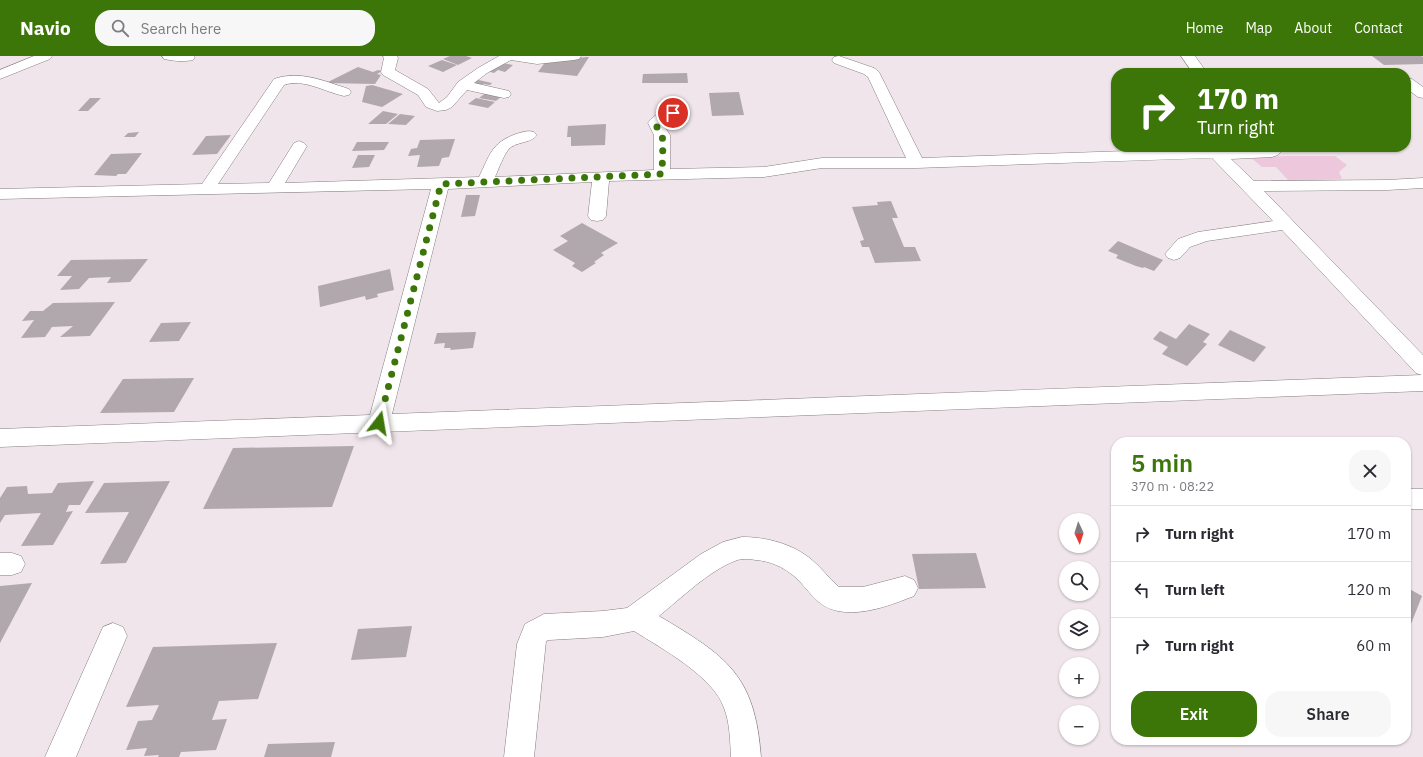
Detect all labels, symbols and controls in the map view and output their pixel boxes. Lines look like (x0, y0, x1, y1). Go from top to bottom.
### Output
search box (95, 10, 375, 46)
text: Navio (20, 16, 71, 40)
icon: search (109, 17, 131, 39)
text: Search here (141, 19, 221, 38)
text: Home (1186, 19, 1223, 37)
text: Map (1245, 19, 1272, 37)
text: About (1294, 19, 1332, 37)
text: Contact (1354, 19, 1403, 37)
text: 170 m (1197, 80, 1279, 117)
icon: right (1131, 84, 1183, 136)
pin (656, 96, 690, 130)
icon: arrive (662, 102, 684, 124)
text: Turn right (1197, 116, 1275, 139)
position arrow (358, 402, 400, 444)
text: 5 min (1131, 447, 1193, 479)
button: close (1349, 450, 1391, 492)
text: 370 m · 08:22 (1131, 478, 1214, 495)
north arrow (1059, 513, 1099, 553)
map controls (1059, 513, 1099, 745)
icon: right (1131, 523, 1153, 545)
text: Turn right (1165, 524, 1234, 543)
text: 170 m (1347, 524, 1391, 543)
button: search (1059, 561, 1099, 601)
icon: left (1131, 579, 1153, 601)
text: Turn left (1165, 580, 1225, 599)
text: 120 m (1347, 580, 1391, 599)
button: layers (1059, 609, 1099, 649)
icon: right (1131, 635, 1153, 657)
text: Turn right (1165, 636, 1234, 655)
text: 60 m (1356, 636, 1391, 655)
button: + (1059, 657, 1099, 697)
button: Exit (1131, 691, 1257, 737)
button: Share (1265, 691, 1391, 737)
button: − (1059, 705, 1099, 745)

